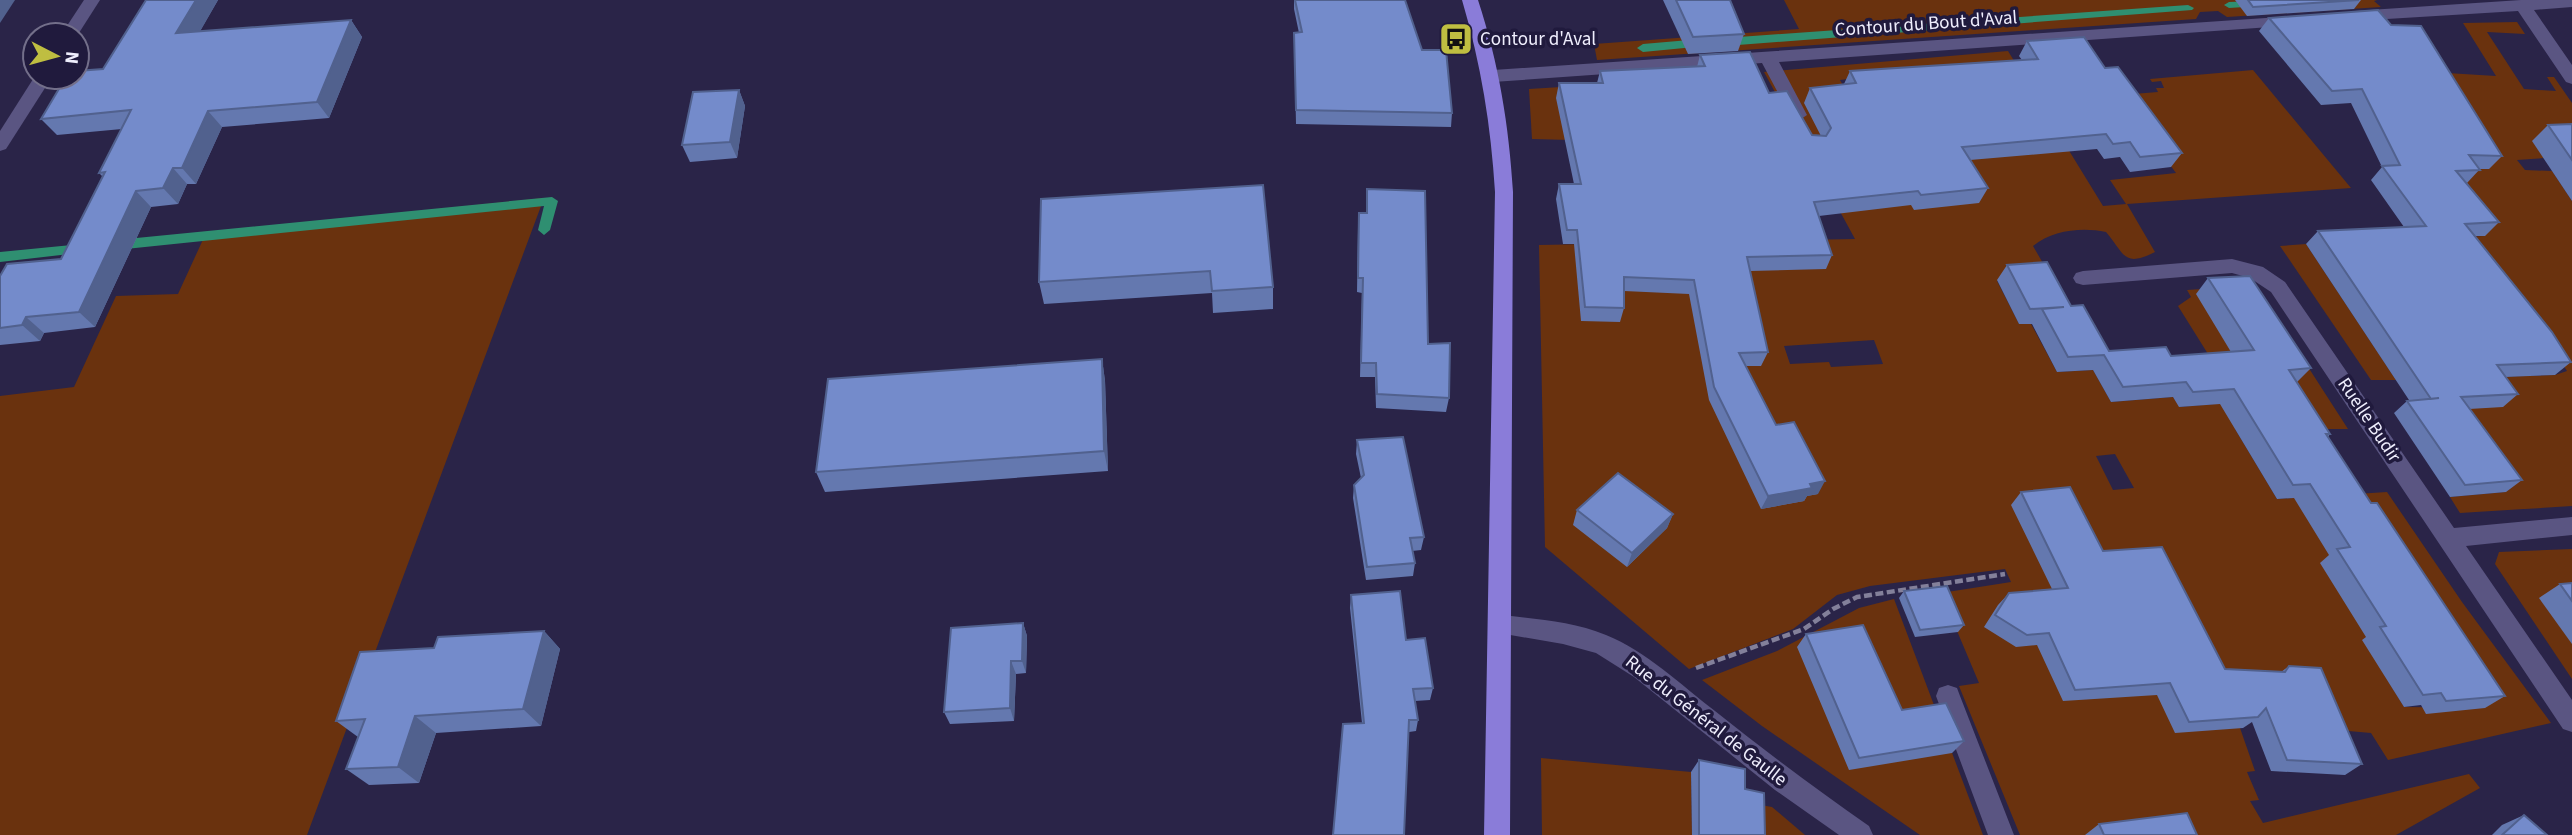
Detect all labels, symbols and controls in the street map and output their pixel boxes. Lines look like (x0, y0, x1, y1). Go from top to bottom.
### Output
street label: Contour du Bout d'Aval (1834, 4, 2018, 44)
bus stop icon: Contour d'Aval (1437, 20, 1475, 58)
north arrow (21, 21, 91, 91)
place label: Contour d'Aval (1480, 26, 1596, 53)
text: N (57, 50, 86, 65)
street label: Ruelle Budir (2331, 372, 2407, 468)
street label: Rue du Général de Gaulle (1619, 649, 1793, 793)

